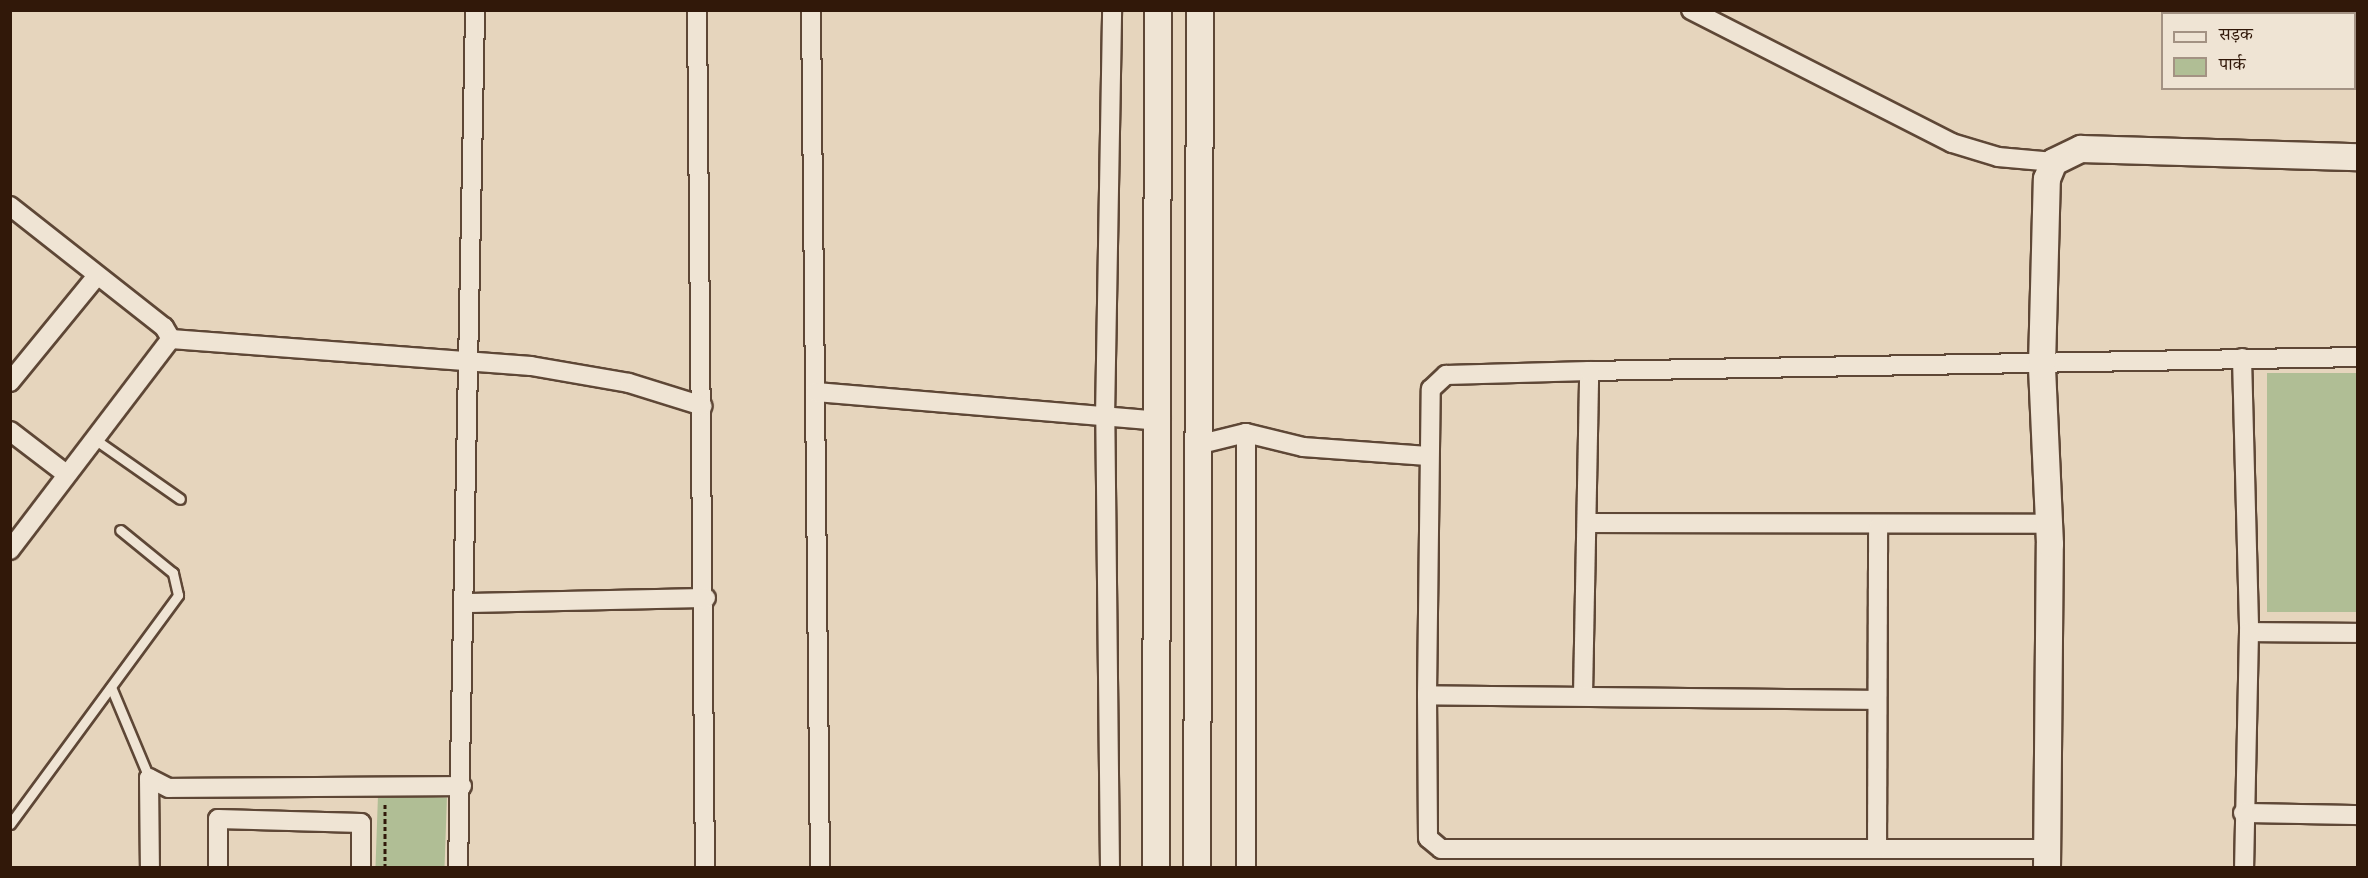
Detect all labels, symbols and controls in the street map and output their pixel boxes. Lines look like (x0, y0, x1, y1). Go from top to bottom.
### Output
legend (2161, 12, 2356, 90)
text: सड़क (2219, 26, 2253, 44)
text: पार्क (2219, 56, 2246, 74)

